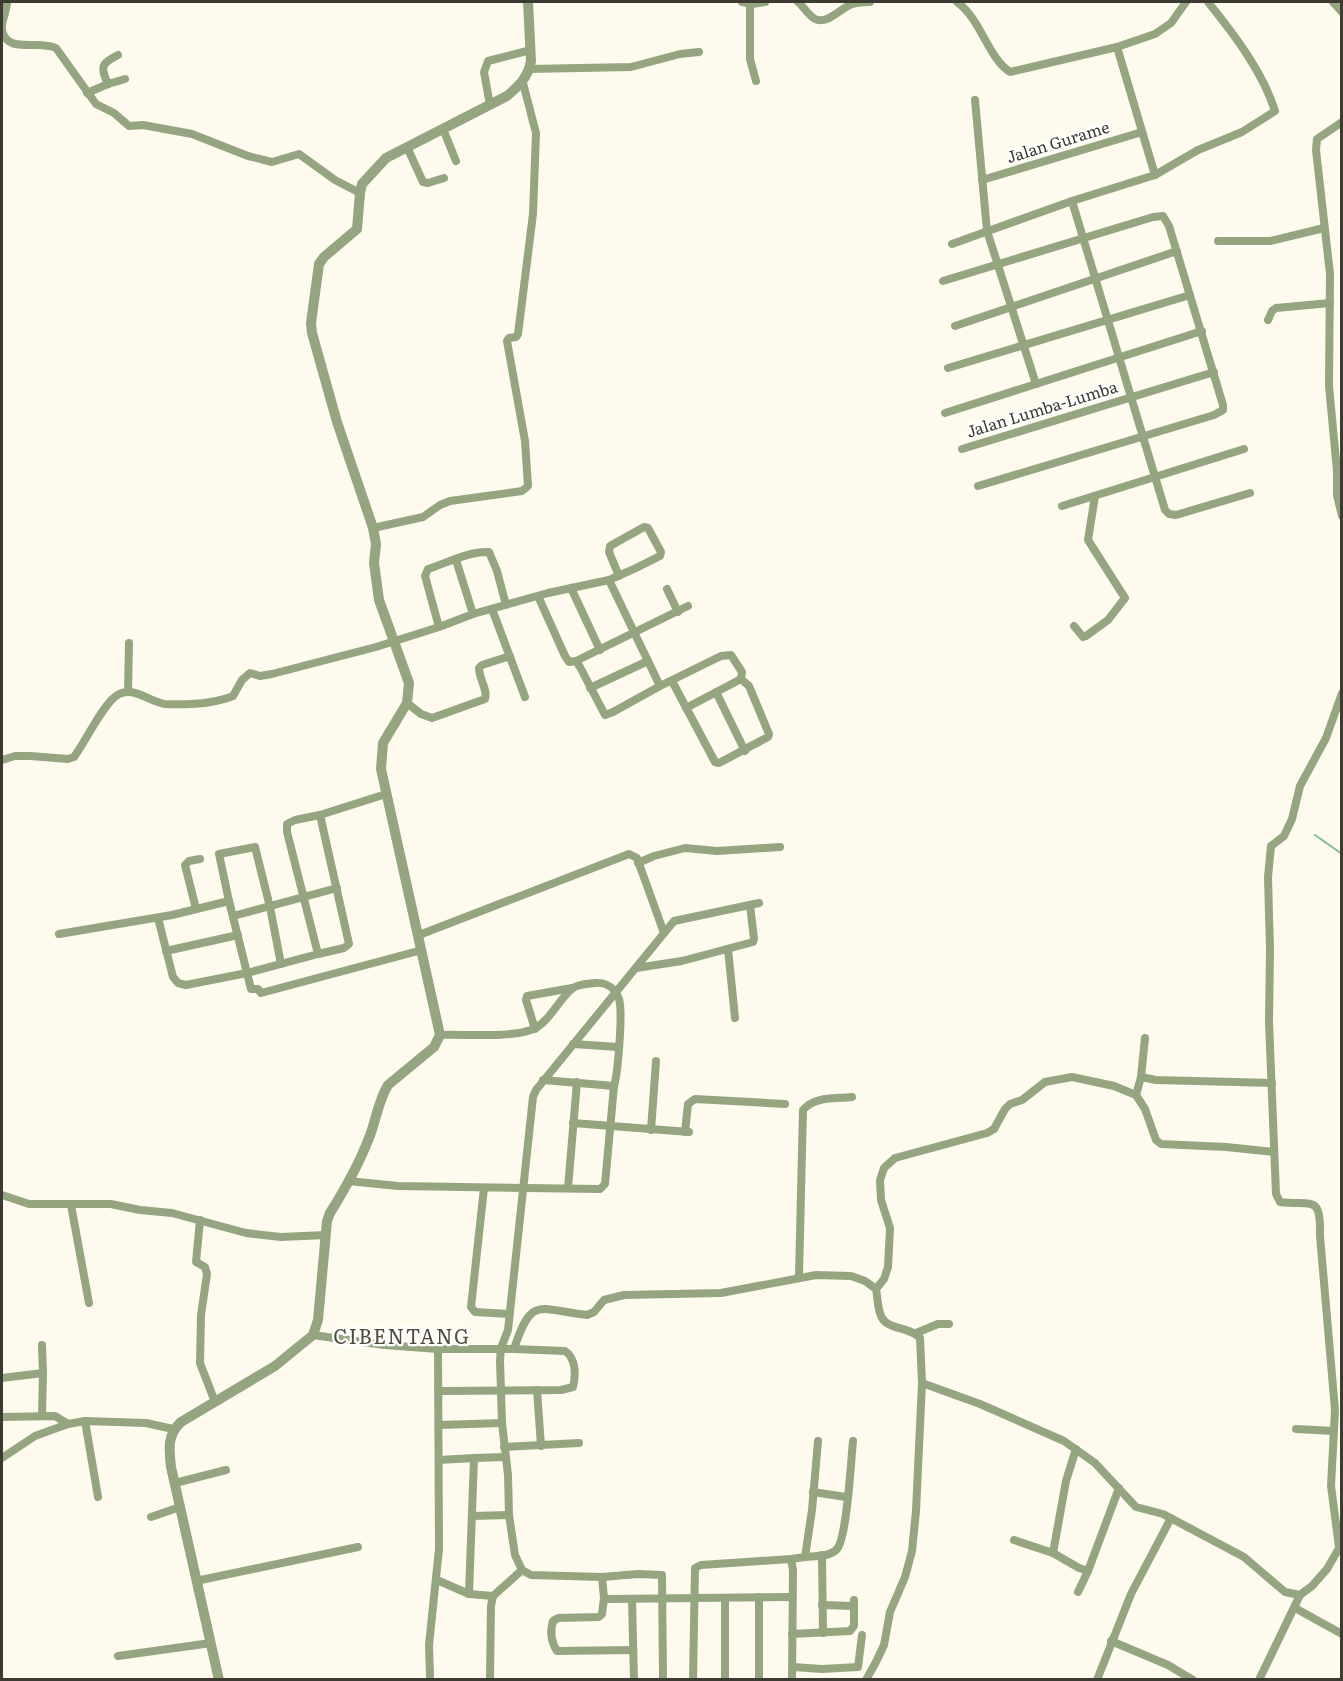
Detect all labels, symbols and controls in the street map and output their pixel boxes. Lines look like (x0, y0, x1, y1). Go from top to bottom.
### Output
street label: Jalan Gurame (1003, 114, 1112, 168)
street label: Jalan Lumba-Lumba (963, 374, 1121, 442)
district label: CIBENTANG (333, 1320, 471, 1350)

